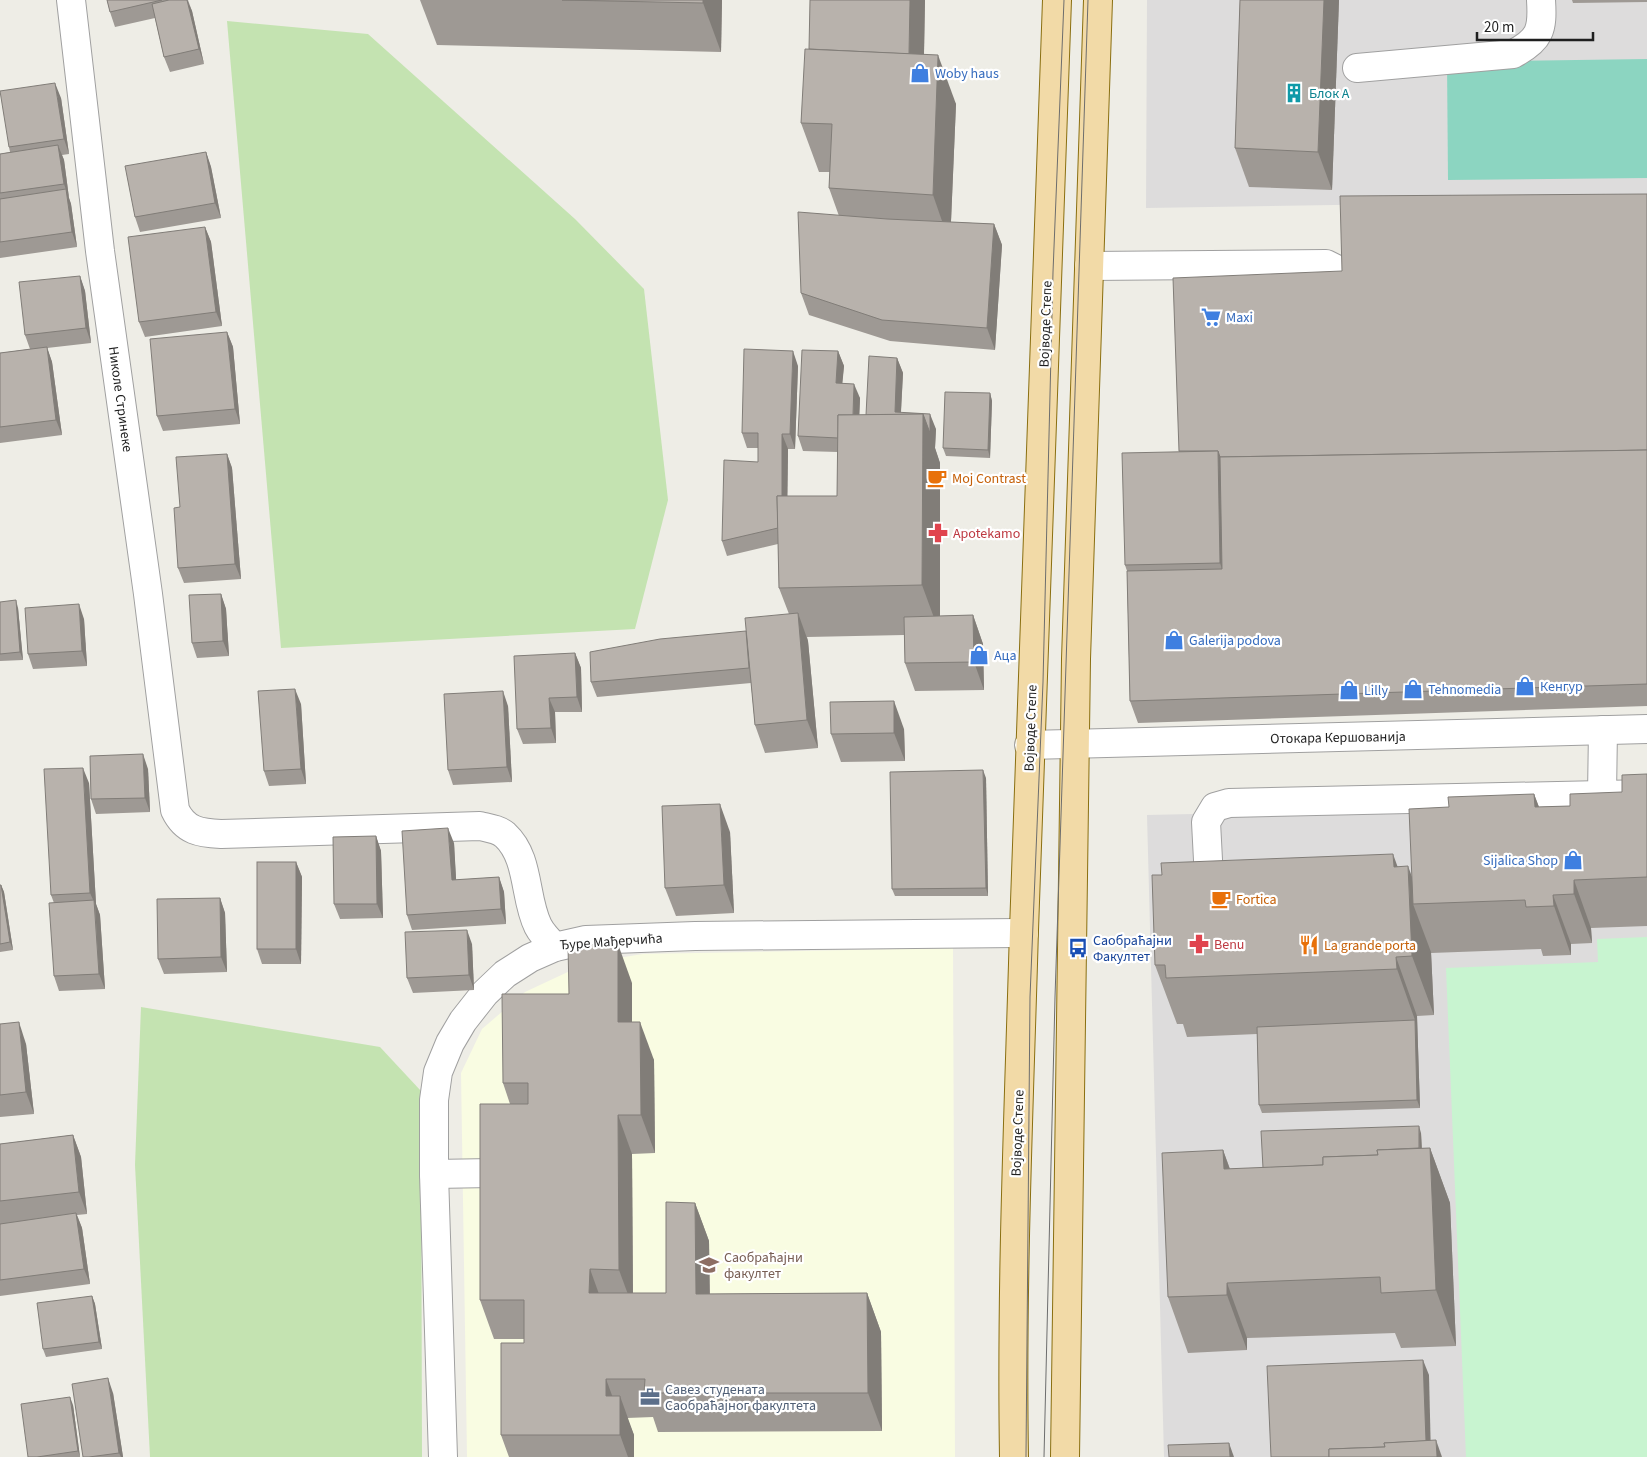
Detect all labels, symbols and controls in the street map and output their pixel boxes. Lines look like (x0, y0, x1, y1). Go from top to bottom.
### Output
scale bar (1477, 10, 1593, 42)
text: 20 m (1484, 17, 1514, 38)
shop icon: Woby haus (909, 62, 931, 84)
place label: Woby haus (935, 64, 999, 84)
building icon: Блок А (1283, 82, 1305, 104)
place label: Блок А (1309, 84, 1350, 104)
street label: Војводе Степе (1034, 280, 1058, 368)
supermarket icon: Maxi (1200, 306, 1222, 328)
place label: Maxi (1226, 308, 1253, 328)
street label: Николе Стринеке (103, 345, 137, 453)
cafe icon: Moj Contrast (926, 467, 948, 489)
place label: Moj Contrast (952, 469, 1026, 489)
pharmacy icon: Apotekamo (927, 522, 949, 544)
place label: Apotekamo (953, 524, 1020, 544)
shop icon: Galerija podova (1163, 629, 1185, 651)
place label: Galerija podova (1189, 631, 1281, 651)
shop icon: Аца (968, 644, 990, 666)
place label: Аца (994, 646, 1017, 666)
shop icon: Кенгур (1514, 675, 1536, 697)
place label: Кенгур (1540, 677, 1583, 697)
shop icon: Tehnomedia (1402, 678, 1424, 700)
shop icon: Lilly (1338, 679, 1360, 701)
place label: Tehnomedia (1428, 680, 1501, 700)
place label: Lilly (1364, 681, 1388, 701)
street label: Војводе Степе (1019, 684, 1043, 772)
street label: Отокара Кершованија (1270, 727, 1406, 749)
shop icon: Sijalica Shop (1562, 849, 1584, 871)
place label: Sijalica Shop (1483, 851, 1558, 871)
cafe icon: Fortica (1210, 888, 1232, 910)
place label: Fortica (1236, 890, 1277, 910)
street label: Ђуре Мађерчића (559, 928, 663, 956)
place label: Саобраћајни Факултет (1093, 931, 1172, 967)
pharmacy icon: Benu (1188, 933, 1210, 955)
restaurant icon: La grande porta (1298, 934, 1320, 956)
place label: Benu (1214, 935, 1244, 955)
place label: La grande porta (1324, 936, 1416, 956)
bus stop icon: Саобраћајни Факултет (1067, 937, 1089, 959)
street label: Војводе Степе (1006, 1089, 1030, 1177)
place label: Саобраћајни факултет (724, 1248, 803, 1284)
school or university icon: Саобраћајни факултет (698, 1254, 720, 1276)
place label: Савез студената Саобраћајног факултета (665, 1380, 816, 1416)
office icon: Савез студената Саобраћајног факултета (639, 1386, 661, 1408)

